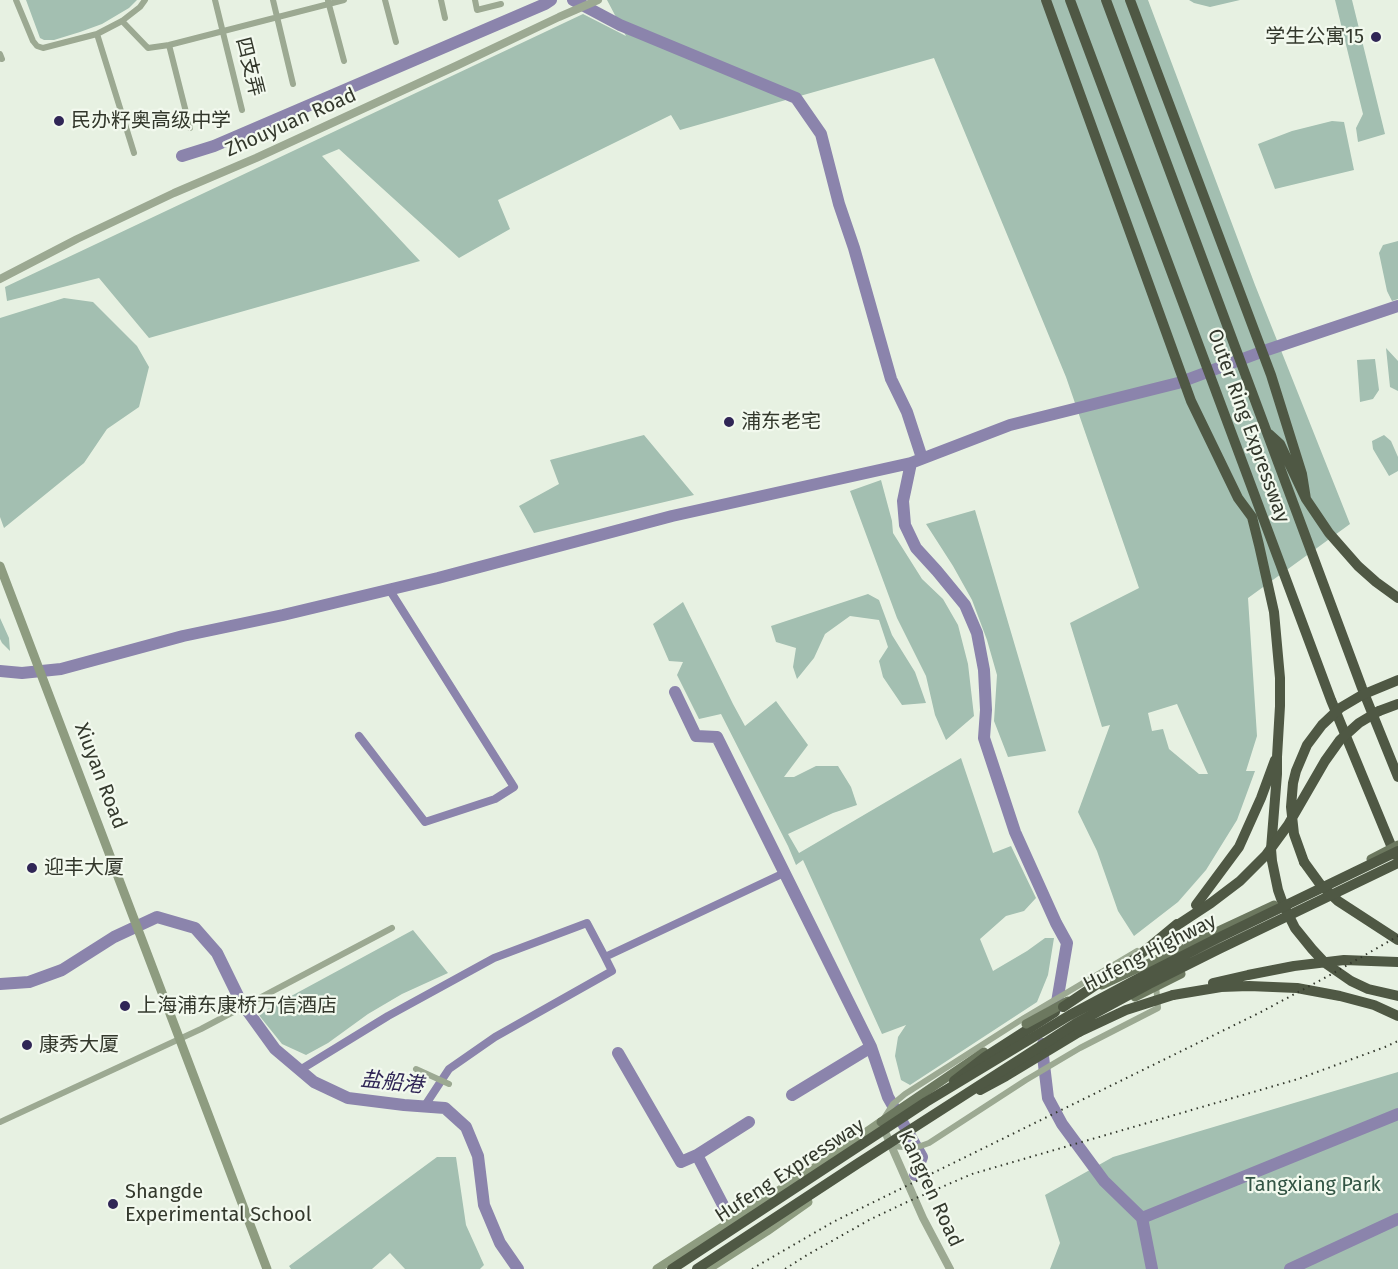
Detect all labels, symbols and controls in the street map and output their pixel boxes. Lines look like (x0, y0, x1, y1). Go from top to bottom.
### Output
place label: 学生公寓15 (1265, 25, 1364, 49)
marker: 学生公寓15 (1369, 30, 1383, 44)
street label: 四支弄 (230, 35, 268, 99)
street label: Zhouyuan Road (222, 83, 360, 163)
place label: 民办籽奥高级中学 (71, 109, 231, 133)
marker: 民办籽奥高级中学 (52, 114, 66, 128)
street label: Outer Ring Expressway (1202, 326, 1294, 526)
place label: 浦东老宅 (741, 410, 821, 434)
marker: 浦东老宅 (722, 415, 736, 429)
street label: Xiuyan Road (69, 720, 131, 832)
place label: 迎丰大厦 (44, 856, 124, 880)
marker: 迎丰大厦 (25, 861, 39, 875)
street label: Hufeng Highway (1080, 909, 1220, 997)
place label: 上海浦东康桥万信酒店 (137, 994, 337, 1018)
marker: 上海浦东康桥万信酒店 (118, 999, 132, 1013)
place label: 康秀大厦 (39, 1033, 119, 1057)
marker: 康秀大厦 (20, 1038, 34, 1052)
water label: 盐船港 (359, 1067, 425, 1099)
street label: Hufeng Expressway (711, 1114, 869, 1228)
street label: Kangren Road (893, 1127, 967, 1251)
park label: Tangxiang Park (1245, 1173, 1381, 1197)
place label: Shangde Experimental School (125, 1180, 312, 1227)
marker: Shangde Experimental School (106, 1197, 120, 1211)

